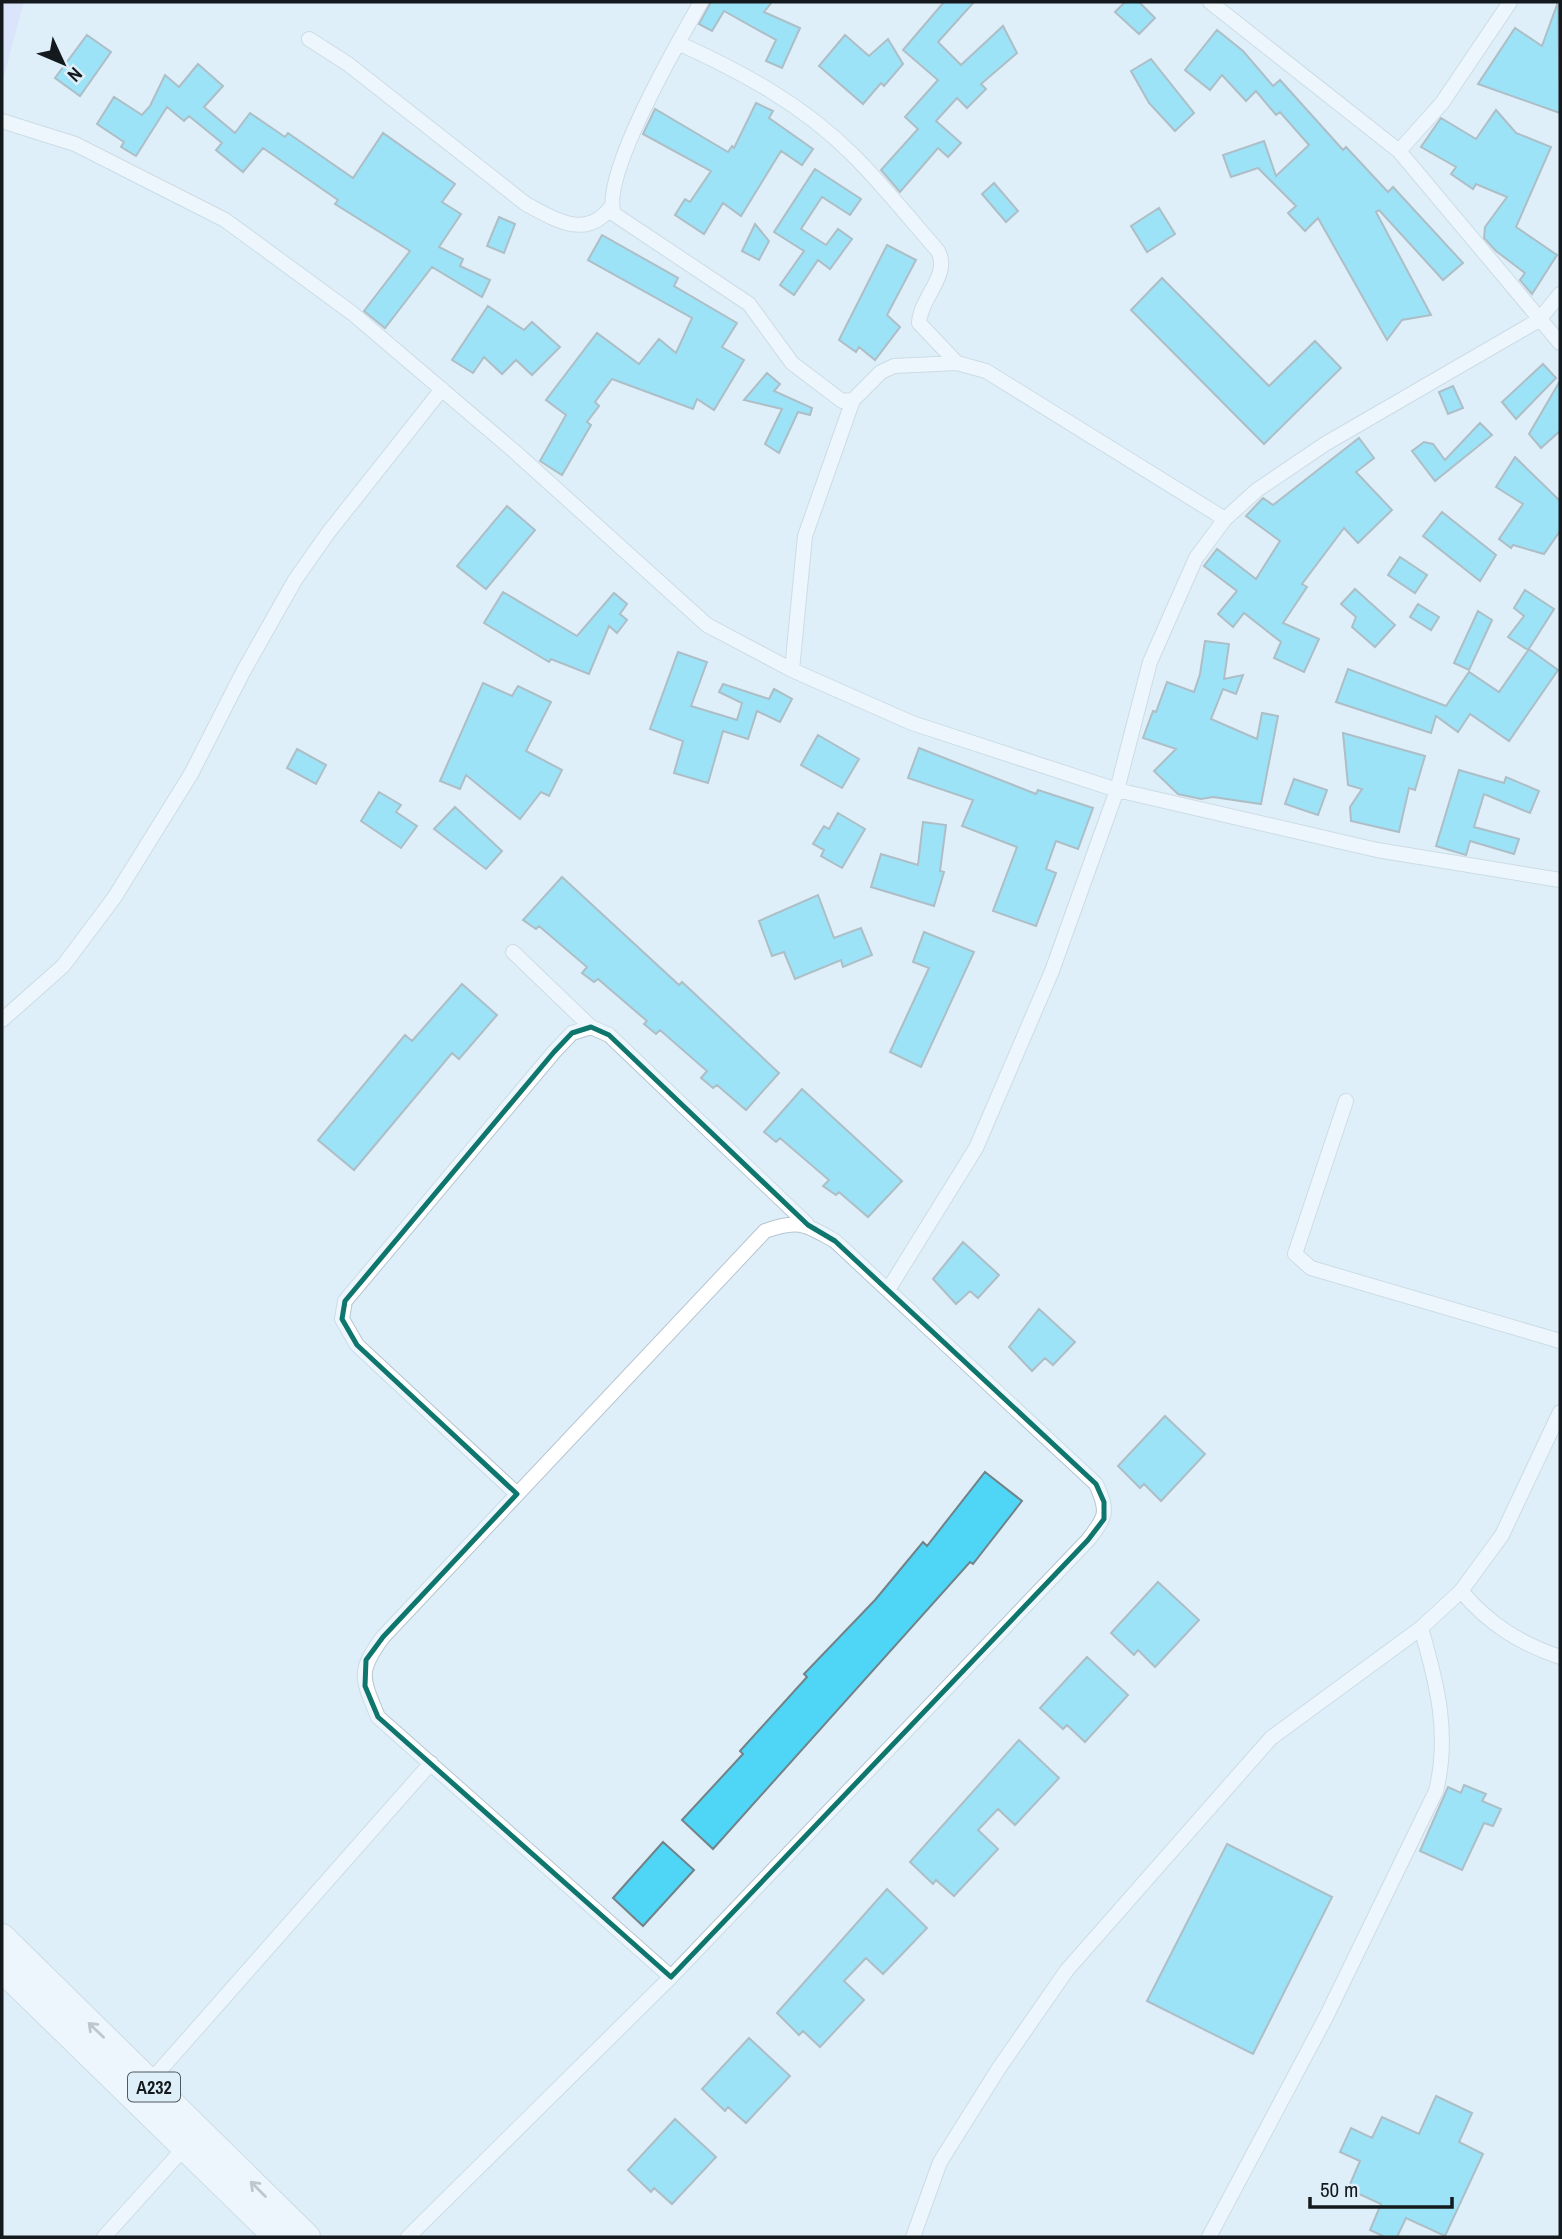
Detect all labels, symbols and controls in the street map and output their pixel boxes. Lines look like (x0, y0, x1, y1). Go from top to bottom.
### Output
north arrow (28, 28, 98, 98)
text: N (62, 62, 88, 88)
one-way arrow (88, 2021, 105, 2038)
road number: A232 (128, 2073, 180, 2102)
scale bar (1310, 2166, 1452, 2210)
text: 50 m (1320, 2175, 1358, 2204)
one-way arrow (250, 2181, 267, 2198)

